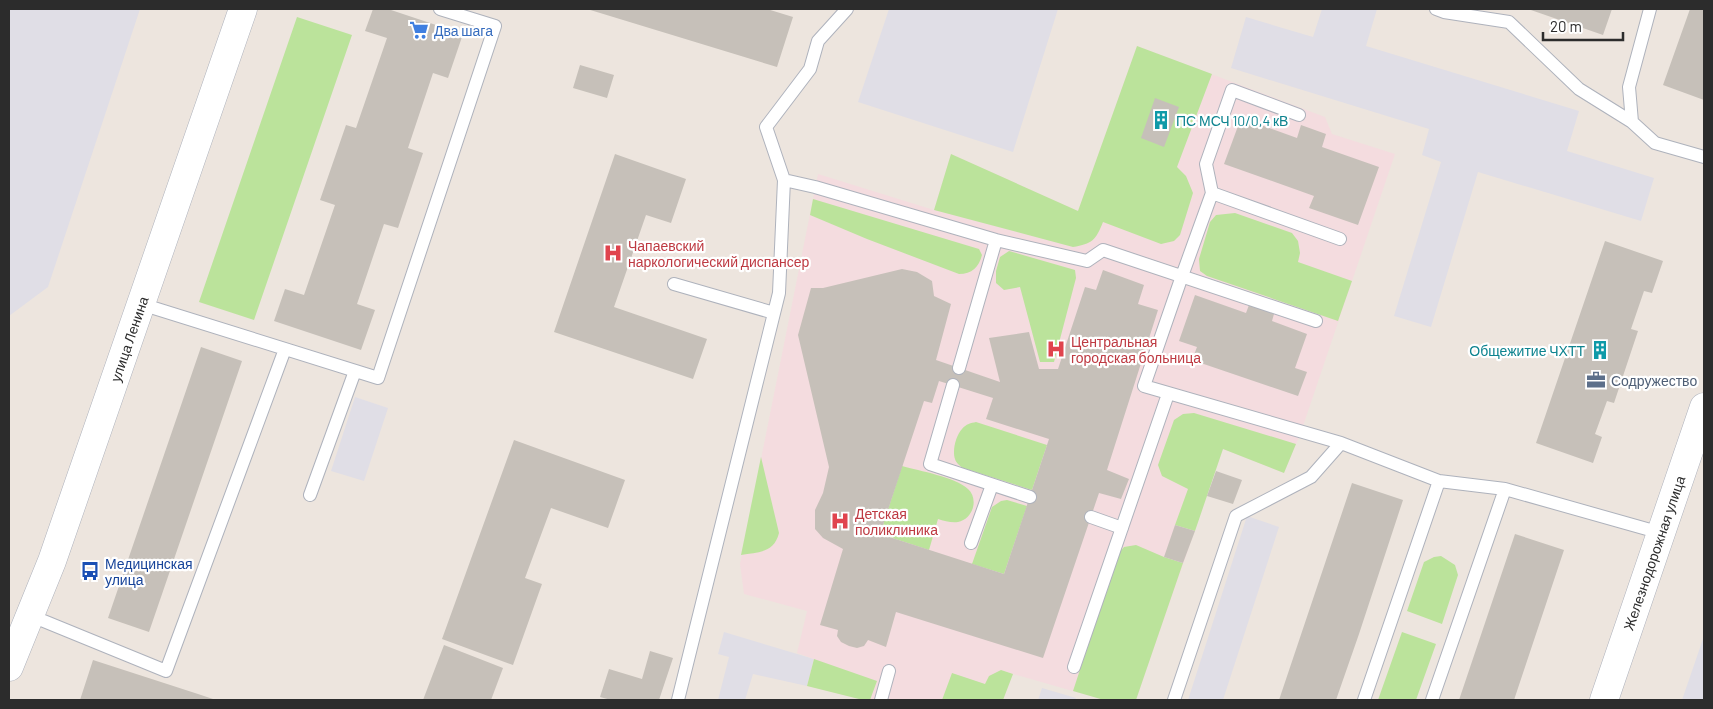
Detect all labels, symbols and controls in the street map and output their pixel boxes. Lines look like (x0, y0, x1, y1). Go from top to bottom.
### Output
scale bar (1543, 10, 1623, 42)
text: 20 m (1550, 17, 1582, 35)
supermarket icon: Два шага (408, 19, 430, 41)
place label: Два шага (434, 22, 493, 39)
building icon: ПС МСЧ 10/0,4 кВ (1150, 109, 1172, 131)
place label: ПС МСЧ 10/0,4 кВ (1176, 112, 1288, 129)
place label: Чапаевский наркологический диспансер (628, 237, 810, 270)
hospital icon: Чапаевский наркологический диспансер (602, 242, 624, 264)
street label: улица Ленина (106, 294, 152, 384)
place label: Центральная городская больница (1071, 333, 1201, 366)
hospital icon: Центральная городская больница (1045, 338, 1067, 360)
building icon: Общежитие ЧХТТ (1589, 339, 1611, 361)
place label: Общежитие ЧХТТ (1469, 342, 1585, 359)
office icon: Содружество (1585, 369, 1607, 391)
place label: Содружество (1611, 372, 1697, 389)
street label: Железнодорожная улица (1620, 473, 1689, 633)
place label: Детская поликлиника (855, 505, 938, 538)
hospital icon: Детская поликлиника (829, 510, 851, 532)
place label: Медицинская улица (105, 555, 193, 588)
bus stop icon: Медицинская улица (79, 560, 101, 582)

